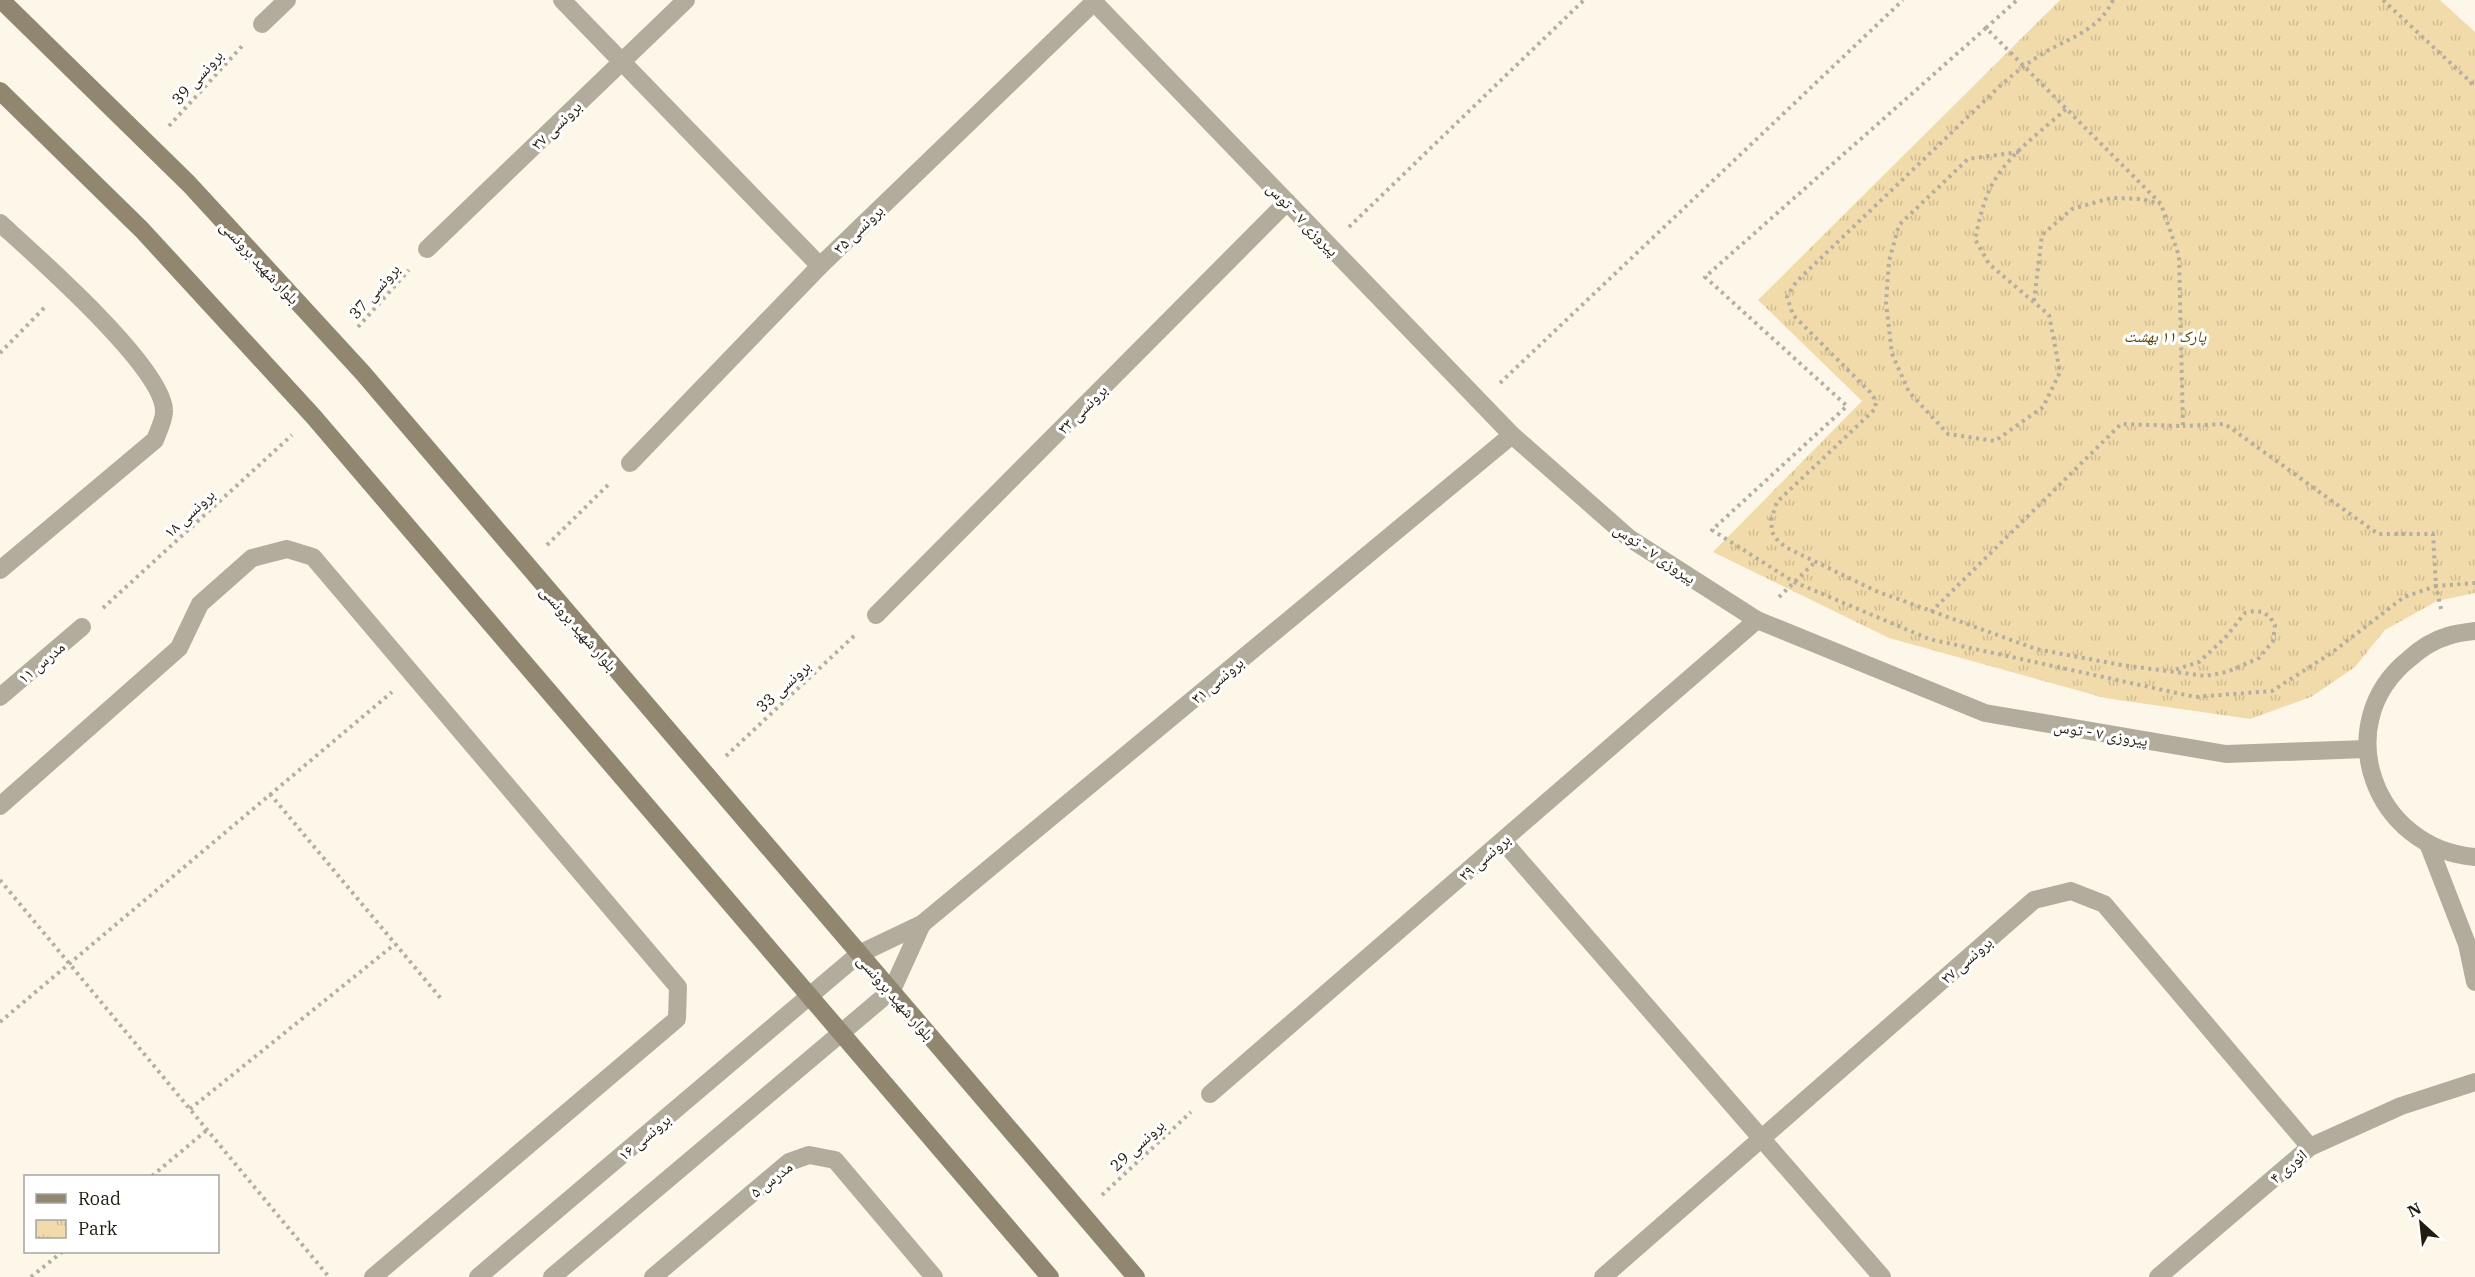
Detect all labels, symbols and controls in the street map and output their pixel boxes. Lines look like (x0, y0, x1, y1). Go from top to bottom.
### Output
street label: برونسی 39 (167, 45, 228, 109)
street label: برونسی ۳۷ (527, 96, 586, 155)
street label: پیروزی ۷ - توس (1262, 178, 1343, 261)
street label: برونسی ۳۵ (829, 200, 888, 259)
street label: بلوار شهید برونسی (215, 216, 304, 309)
street label: برونسی 37 (344, 259, 404, 324)
park label: پارک ۱۱ بهشت (2124, 326, 2207, 346)
street label: برونسی ۳۳ (1053, 380, 1112, 439)
street label: برونسی ۱۸ (159, 484, 219, 542)
street label: پیروزی ۷ - توس (1609, 518, 1700, 589)
street label: بلوار شهید برونسی (535, 581, 622, 676)
street label: مدرس ۱۱ (13, 637, 69, 688)
street label: برونسی ۳۱ (1187, 652, 1248, 708)
street label: برونسی 33 (752, 656, 815, 717)
street label: پیروزی ۷ - توس (2052, 716, 2150, 751)
street label: برونسی ۲۹ (1454, 829, 1515, 886)
street label: برونسی ۲۷ (1936, 932, 1997, 989)
street label: بلوار شهید برونسی (852, 950, 939, 1045)
street label: برونسی ۱۶ (614, 1109, 675, 1165)
street label: برونسی 29 (1106, 1115, 1169, 1176)
street label: انوری ۴ (2265, 1144, 2311, 1188)
street label: مدرس ۵ (746, 1156, 797, 1202)
legend (24, 1175, 219, 1253)
text: Road (78, 1187, 121, 1210)
north arrow (2391, 1193, 2451, 1253)
text: N (2404, 1198, 2424, 1221)
text: Park (78, 1217, 118, 1240)

